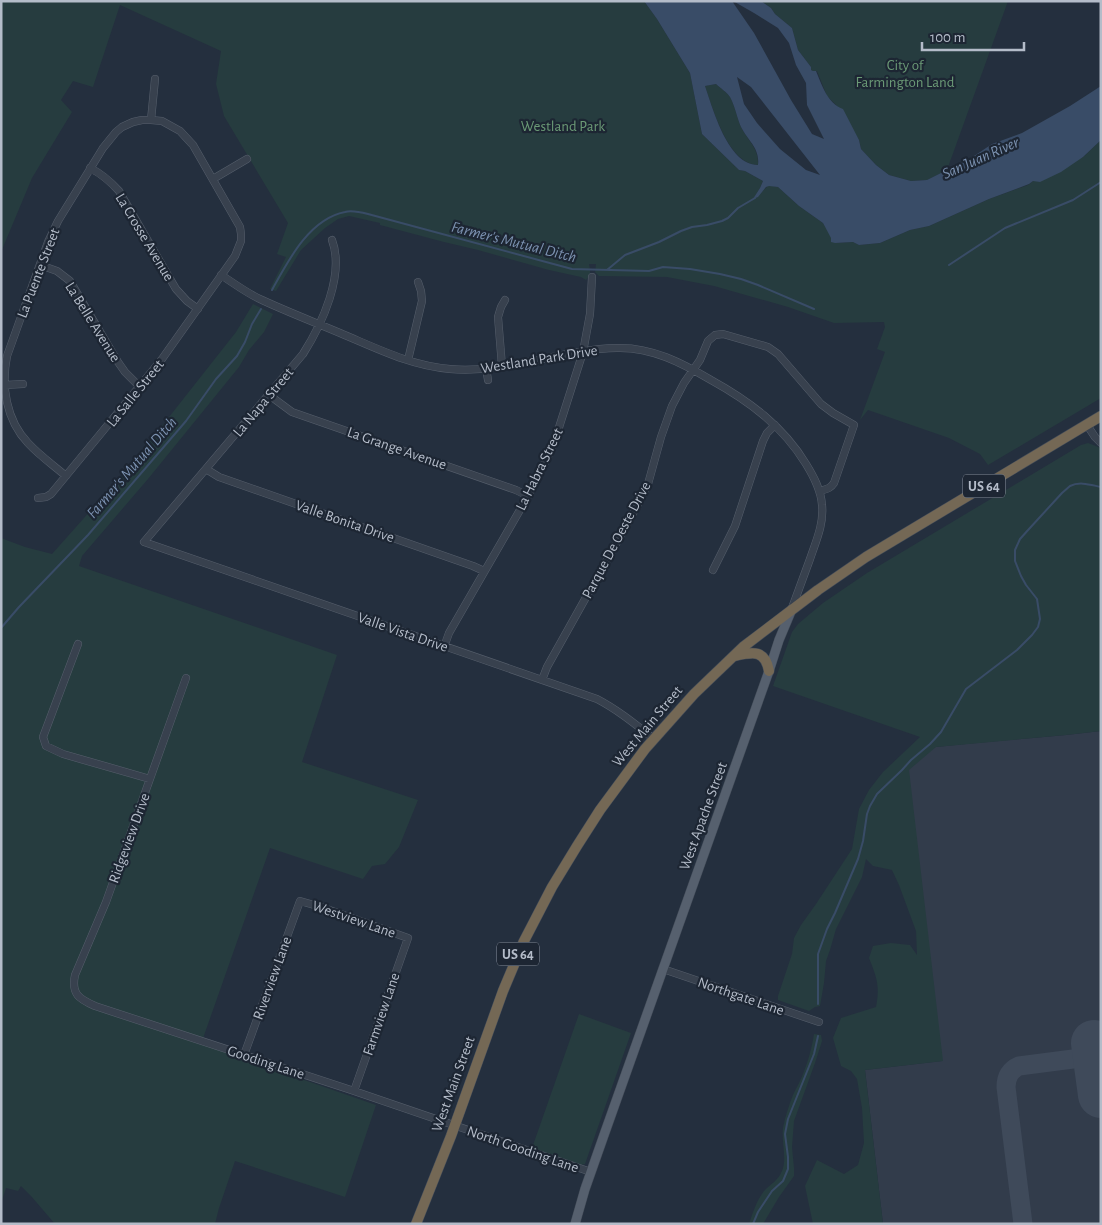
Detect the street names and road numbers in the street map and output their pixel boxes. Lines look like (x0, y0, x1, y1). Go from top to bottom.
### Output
street label: La Crosse Avenue (113, 191, 177, 284)
street label: La Puente Street (14, 226, 63, 320)
street label: La Belle Avenue (62, 280, 123, 365)
street label: Westland Park Drive (480, 343, 599, 376)
street label: La Salle Street (104, 357, 167, 430)
street label: La Napa Street (230, 365, 297, 440)
street label: La Grange Avenue (345, 424, 449, 473)
street label: La Habra Street (513, 426, 566, 513)
road number: US 64 (963, 474, 1005, 498)
street label: Parque De Oeste Drive (579, 479, 654, 601)
street label: Valle Bonita Drive (294, 498, 396, 545)
street label: Valle Vista Drive (356, 610, 450, 655)
street label: West Main Street (609, 683, 685, 770)
street label: West Apache Street (677, 760, 730, 872)
street label: Ridgeview Drive (106, 791, 153, 885)
street label: Westview Lane (310, 898, 398, 941)
street label: Riverview Lane (251, 935, 294, 1022)
road number: US 64 (497, 942, 539, 966)
street label: Farmview Lane (360, 971, 403, 1058)
street label: Northgate Lane (696, 975, 786, 1018)
street label: West Main Street (429, 1034, 478, 1134)
street label: Gooding Lane (225, 1043, 306, 1082)
street label: North Gooding Lane (465, 1123, 581, 1176)

